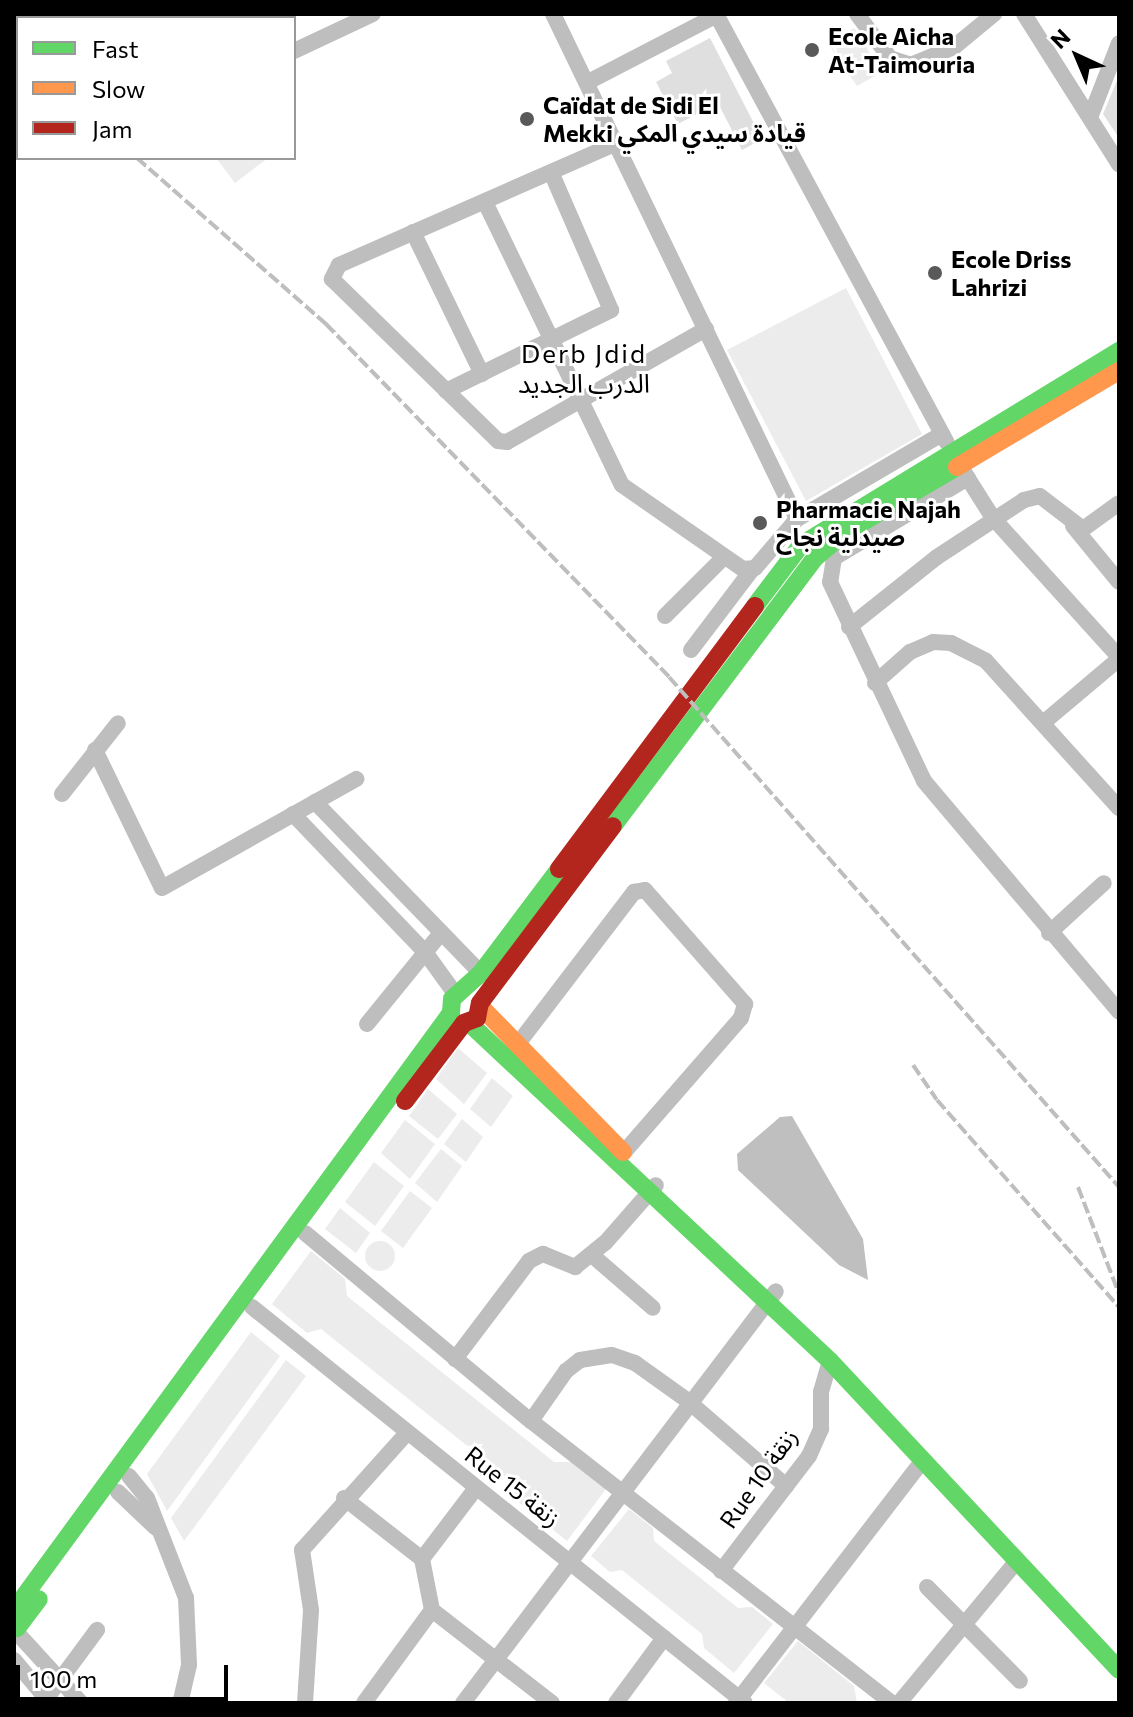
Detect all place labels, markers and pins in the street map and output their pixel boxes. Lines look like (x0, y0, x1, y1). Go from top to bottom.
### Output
place label: Ecole Aicha At-Taimouria (828, 22, 975, 78)
marker: Ecole Aicha At-Taimouria (803, 41, 821, 59)
place label: Caïdat de Sidi El Mekki قيادة سيدي المكي (543, 91, 806, 147)
marker: Caïdat de Sidi El Mekki قيادة سيدي المكي (518, 110, 536, 128)
place label: Ecole Driss Lahrizi (951, 245, 1072, 301)
marker: Ecole Driss Lahrizi (926, 264, 944, 282)
place label: Pharmacie Najah صيدلية نجاح (776, 495, 961, 551)
marker: Pharmacie Najah صيدلية نجاح (751, 514, 769, 532)

